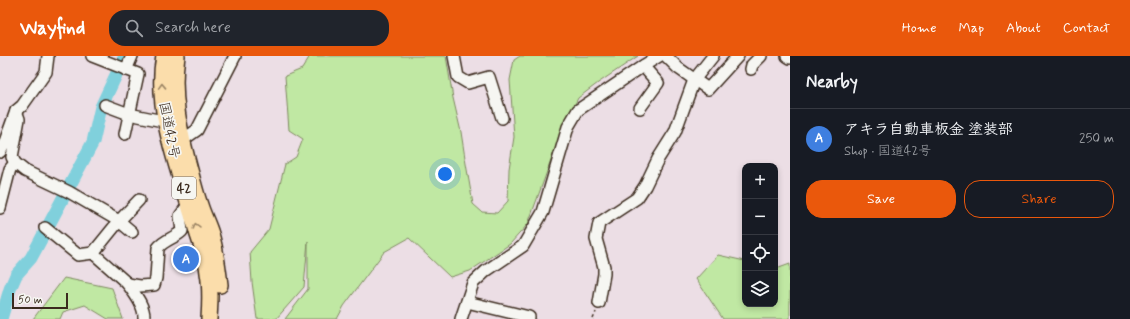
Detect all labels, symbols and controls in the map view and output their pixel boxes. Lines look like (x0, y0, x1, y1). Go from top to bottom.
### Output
search box (109, 10, 389, 46)
text: Wayfind (20, 16, 85, 41)
icon: search (123, 17, 145, 39)
text: Search here (155, 18, 231, 38)
text: Home (902, 19, 936, 37)
text: Map (958, 19, 984, 37)
text: About (1006, 19, 1041, 37)
text: Contact (1063, 19, 1110, 37)
text: Nearby (806, 71, 858, 93)
one-way arrow (158, 83, 167, 90)
street label: 国道42号 (155, 100, 183, 160)
text: アキラ自動車板金 塗装部 (844, 120, 1013, 140)
text: A (815, 130, 823, 147)
text: 250 m (1079, 130, 1114, 147)
text: Shop · 国道42号 (844, 143, 931, 160)
map controls (742, 163, 778, 307)
button: + (742, 163, 778, 199)
your location (435, 164, 455, 184)
road number: 42 (172, 177, 196, 199)
button: Save (806, 180, 956, 218)
button: Share (964, 180, 1114, 218)
button: − (742, 199, 778, 235)
one-way arrow (192, 223, 201, 230)
button: locate (742, 235, 778, 271)
pin: A (173, 244, 199, 274)
button: layers (742, 271, 778, 307)
scale bar (12, 291, 68, 310)
text: 50 m (18, 293, 43, 307)

